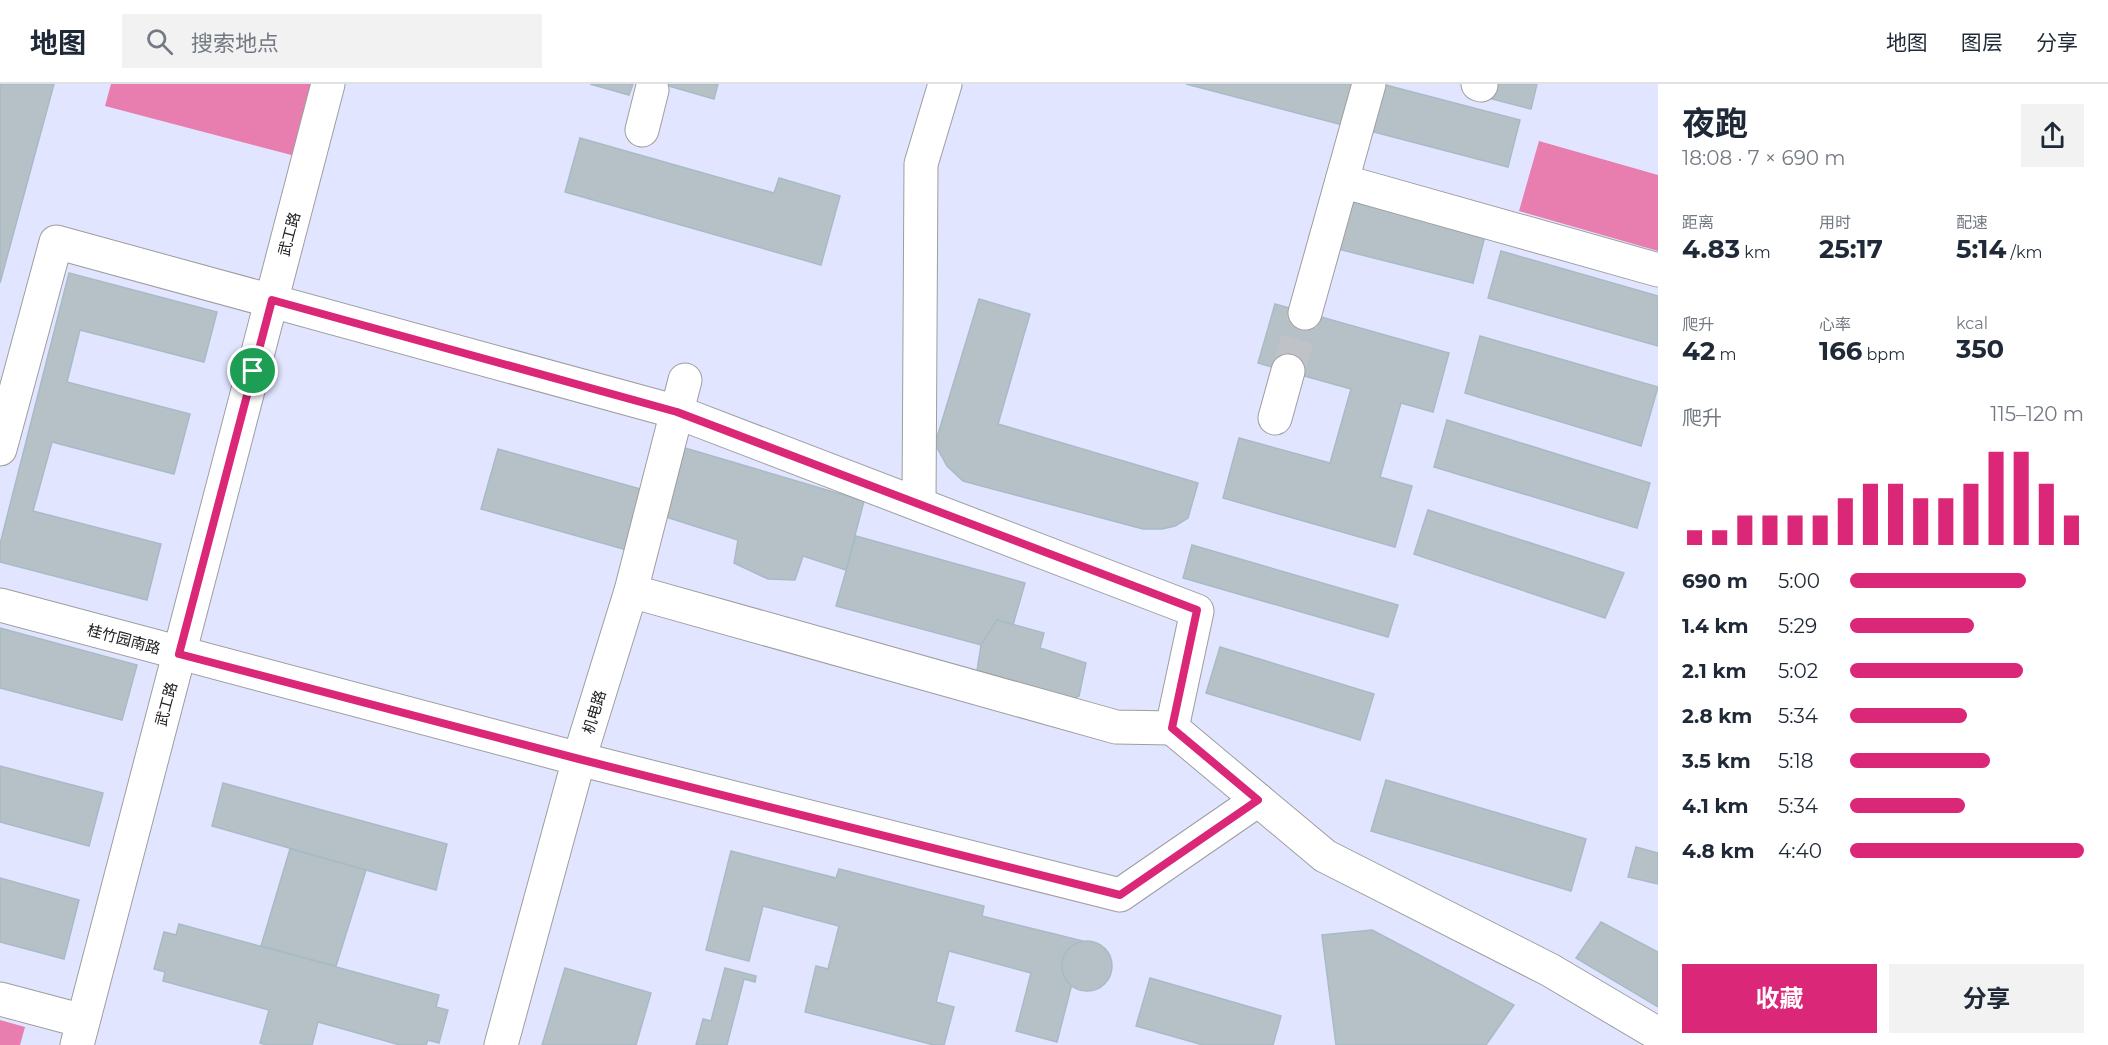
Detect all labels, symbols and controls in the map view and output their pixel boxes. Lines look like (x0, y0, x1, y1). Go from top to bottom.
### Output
search box (122, 14, 542, 68)
icon: search (143, 25, 176, 58)
text: 地图 (30, 26, 86, 60)
text: 搜索地点 (191, 30, 279, 57)
text: 地图 (1886, 30, 1928, 55)
text: 图层 (1961, 30, 2003, 55)
text: 分享 (2036, 30, 2078, 55)
text: 夜跑 (1682, 103, 1748, 143)
button: share (2021, 104, 2084, 167)
text: 18:08 · 7 × 690 m (1682, 146, 1846, 170)
street label: 武工路 (274, 210, 304, 258)
text: 距离 (1682, 213, 1714, 232)
text: 用时 (1819, 213, 1851, 232)
text: 配速 (1956, 213, 1988, 232)
text: 4.83 (1682, 233, 1740, 265)
text: 25:17 (1819, 233, 1883, 265)
text: 5:14 (1956, 233, 2006, 265)
text: km (1740, 243, 1771, 262)
text: /km (2006, 243, 2042, 262)
text: kcal (1956, 314, 1988, 333)
text: 爬升 (1682, 315, 1714, 334)
text: 心率 (1819, 315, 1851, 334)
text: 350 (1956, 333, 2004, 365)
text: 42 (1682, 335, 1715, 367)
text: 166 (1819, 335, 1862, 367)
pin (227, 345, 278, 396)
text: m (1715, 345, 1736, 364)
text: bpm (1862, 345, 1905, 364)
icon: arrive (236, 354, 269, 387)
text: 115–120 m (1990, 402, 2084, 426)
text: 爬升 (1682, 406, 1722, 430)
text: 690 m (1682, 569, 1748, 593)
text: 5:00 (1778, 569, 1820, 593)
text: 1.4 km (1682, 614, 1749, 638)
text: 5:29 (1778, 614, 1817, 638)
street label: 桂竹园南路 (85, 620, 163, 658)
text: 2.1 km (1682, 659, 1746, 683)
text: 5:02 (1778, 659, 1818, 683)
street label: 武工路 (151, 680, 181, 728)
street label: 机电路 (578, 688, 610, 736)
text: 2.8 km (1682, 704, 1752, 728)
text: 5:34 (1778, 704, 1818, 728)
text: 3.5 km (1682, 749, 1751, 773)
text: 5:18 (1778, 749, 1814, 773)
text: 4.1 km (1682, 794, 1749, 818)
text: 5:34 (1778, 794, 1818, 818)
text: 4.8 km (1682, 839, 1755, 863)
text: 4:40 (1778, 839, 1822, 863)
button: 收藏 (1682, 964, 1877, 1033)
button: 分享 (1889, 964, 2084, 1033)

